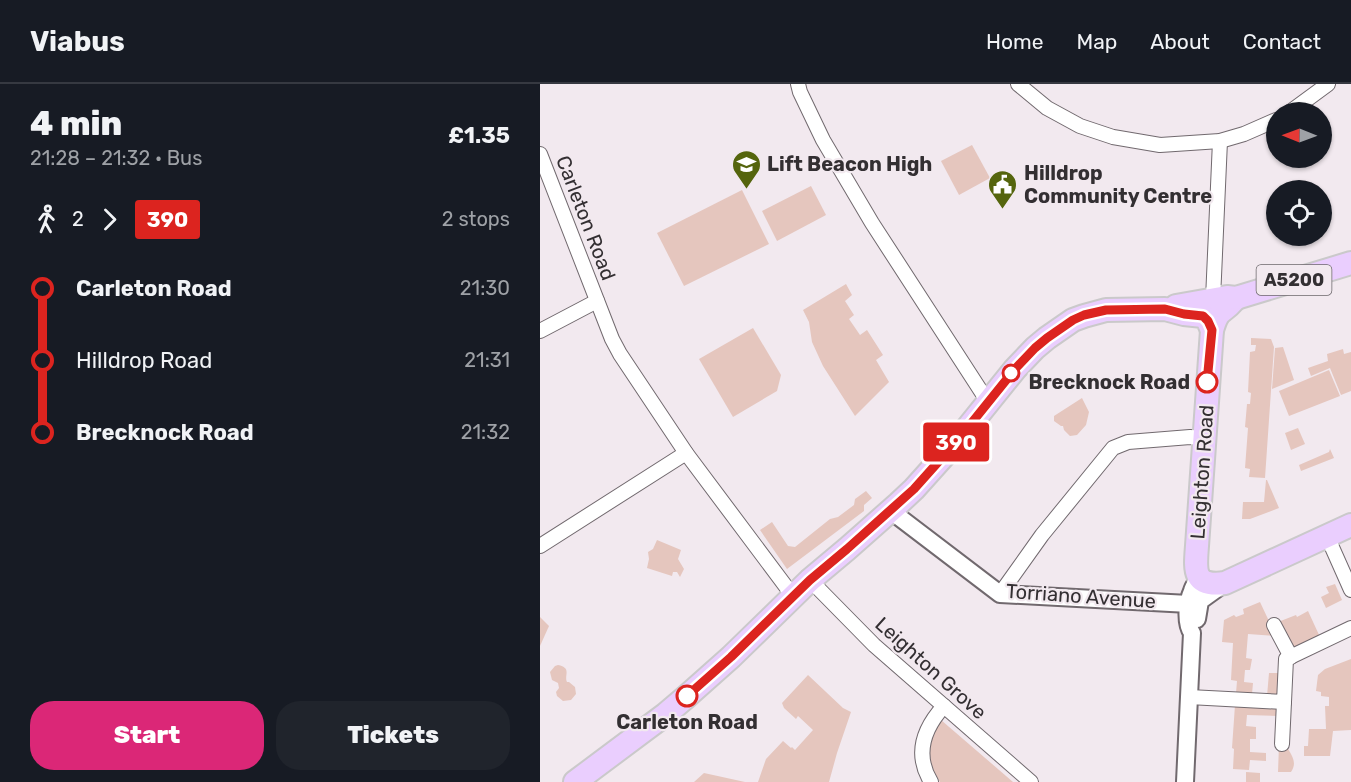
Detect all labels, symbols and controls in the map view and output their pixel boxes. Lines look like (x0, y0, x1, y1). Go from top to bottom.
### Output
text: Viabus (30, 25, 125, 58)
text: Home (986, 29, 1043, 54)
text: Map (1076, 29, 1117, 54)
text: About (1150, 29, 1210, 54)
text: Contact (1243, 29, 1321, 54)
north arrow (1266, 102, 1332, 168)
map controls (1266, 102, 1332, 246)
text: 4 min (30, 104, 122, 143)
text: £1.35 (448, 122, 510, 149)
text: 21:28 – 21:32 · Bus (30, 146, 202, 170)
school or university icon: Lift Beacon High (730, 148, 762, 190)
street label: Carleton Road (551, 152, 621, 284)
place label: Lift Beacon High (767, 152, 932, 176)
place label: Hilldrop Community Centre (1024, 161, 1212, 208)
public building icon: Hilldrop Community Centre (987, 168, 1019, 210)
button: locate (1266, 180, 1332, 246)
icon: walk (30, 203, 63, 236)
icon: forward (93, 203, 126, 236)
text: 2 (72, 207, 84, 231)
text: 390 (147, 207, 188, 232)
text: 2 stops (442, 207, 510, 231)
road number: A5200 (1256, 265, 1332, 295)
text: Carleton Road (76, 275, 232, 302)
text: 21:30 (460, 276, 510, 300)
text: Hilldrop Road (76, 347, 212, 374)
text: 21:31 (464, 348, 510, 372)
unlabelled marker (1002, 364, 1020, 382)
place label: Brecknock Road (1028, 370, 1190, 394)
marker: Brecknock Road (1196, 371, 1218, 393)
street label: Leighton Road (1185, 404, 1219, 540)
text: Brecknock Road (76, 419, 254, 446)
text: 21:32 (461, 420, 510, 444)
line badge: 390 (922, 422, 990, 462)
text: 390 (935, 430, 977, 455)
street label: Torriano Avenue (1005, 579, 1157, 613)
street label: Leighton Grove (870, 612, 992, 724)
marker: Carleton Road (676, 685, 698, 707)
button: Start (30, 701, 264, 770)
button: Tickets (276, 701, 510, 770)
place label: Carleton Road (616, 710, 758, 734)

